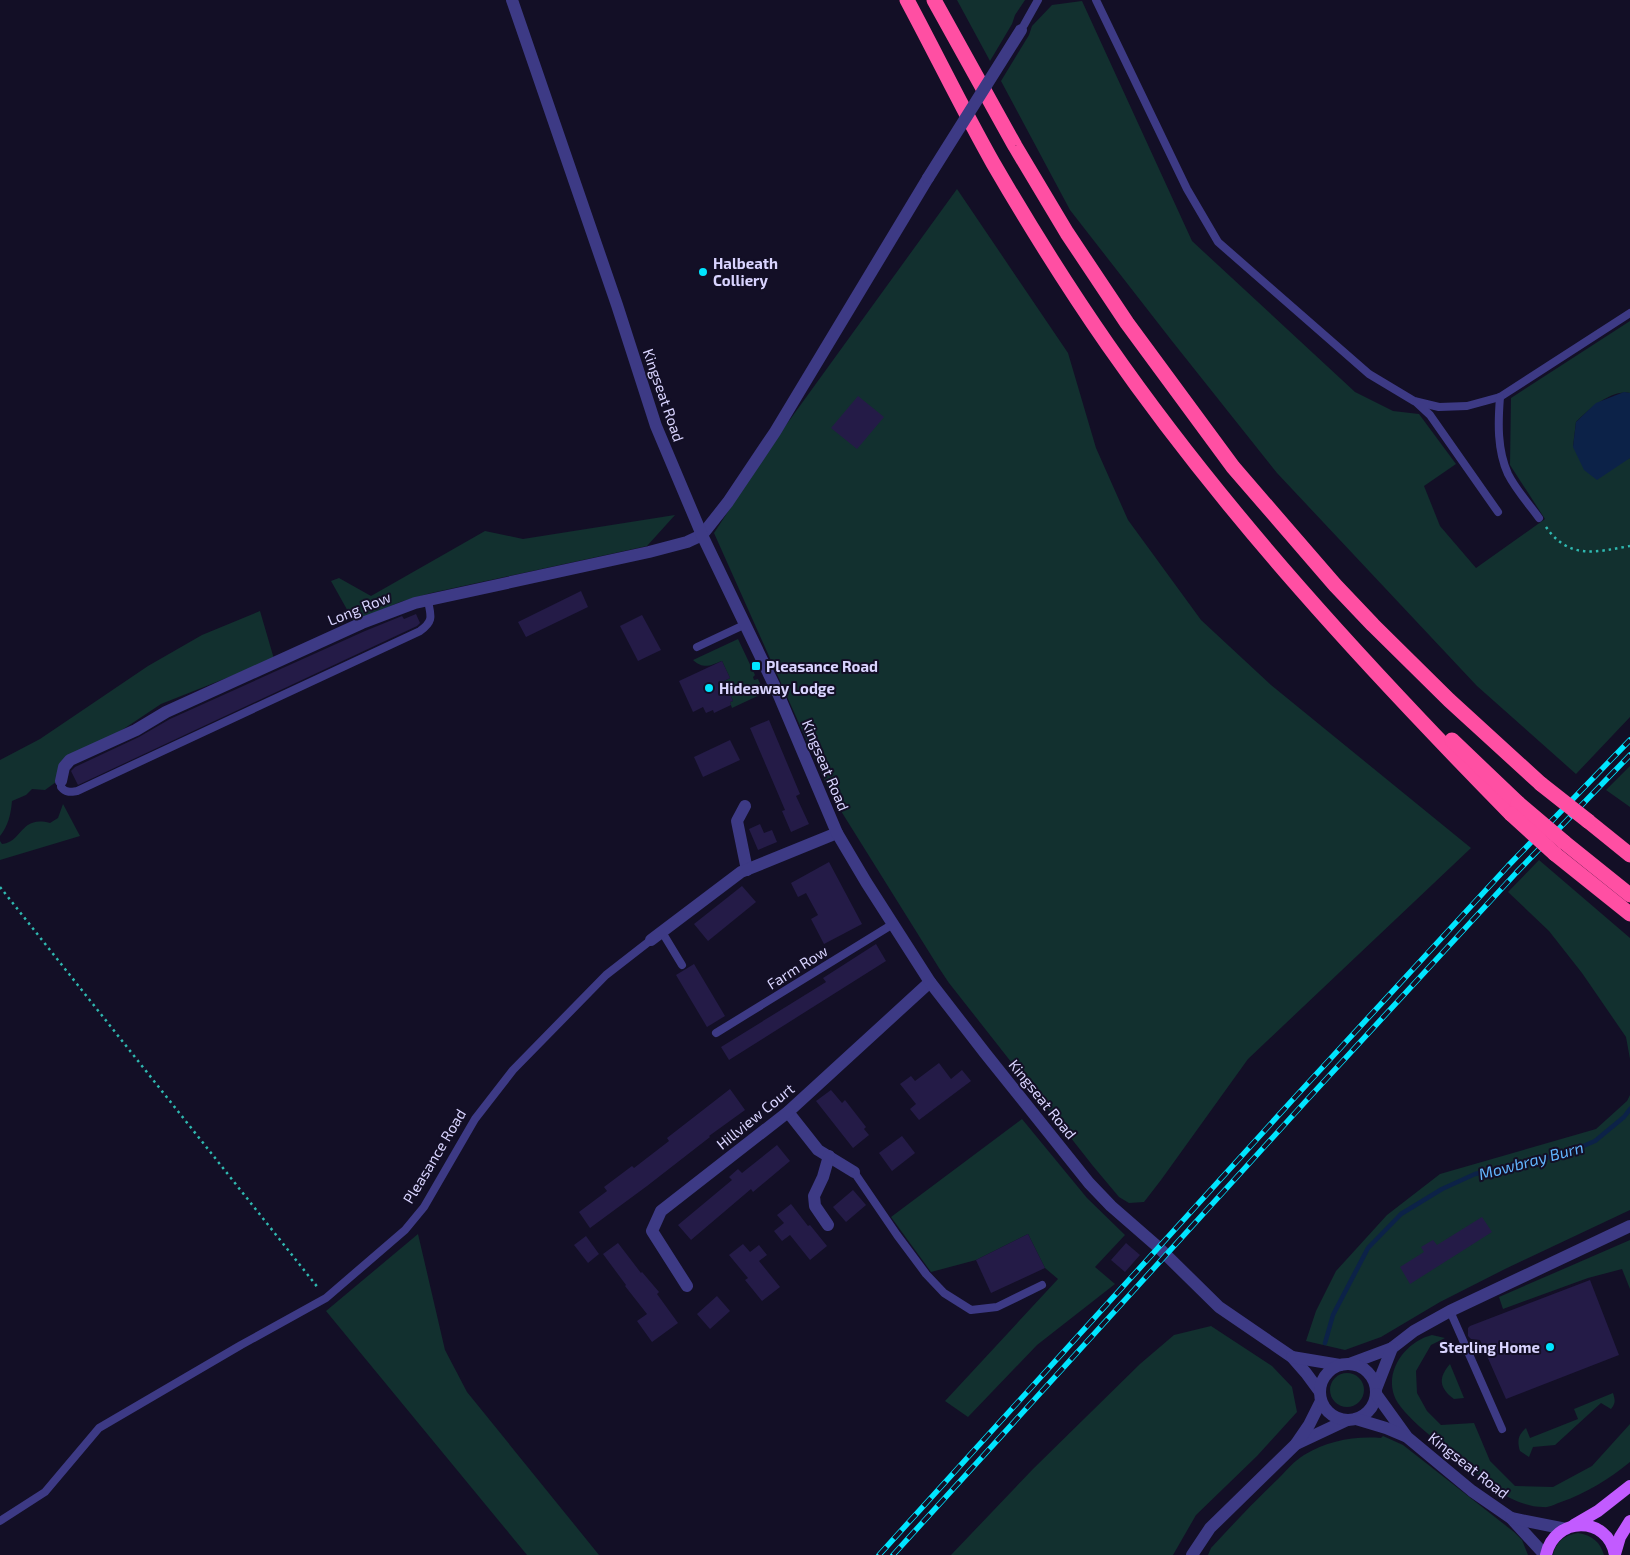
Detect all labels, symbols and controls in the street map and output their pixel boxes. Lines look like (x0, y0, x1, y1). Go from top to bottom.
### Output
place label: Halbeath Colliery (713, 254, 778, 290)
marker: Halbeath Colliery (697, 266, 709, 278)
street label: Kingseat Road (640, 346, 688, 444)
street label: Long Row (325, 587, 393, 629)
place label: Pleasance Road (766, 657, 878, 675)
marker: Pleasance Road (750, 660, 762, 672)
place label: Hideaway Lodge (719, 679, 835, 698)
marker: Hideaway Lodge (703, 682, 715, 694)
street label: Kingseat Road (799, 717, 853, 813)
street label: Farm Row (763, 941, 831, 993)
street label: Kingseat Road (1005, 1056, 1081, 1142)
street label: Hillview Court (712, 1079, 798, 1153)
street label: Pleasance Road (399, 1105, 469, 1207)
water label: Mowbray Burn (1476, 1137, 1586, 1184)
place label: Sterling Home (1439, 1338, 1540, 1356)
marker: Sterling Home (1544, 1341, 1556, 1353)
street label: Kingseat Road (1425, 1428, 1513, 1502)

